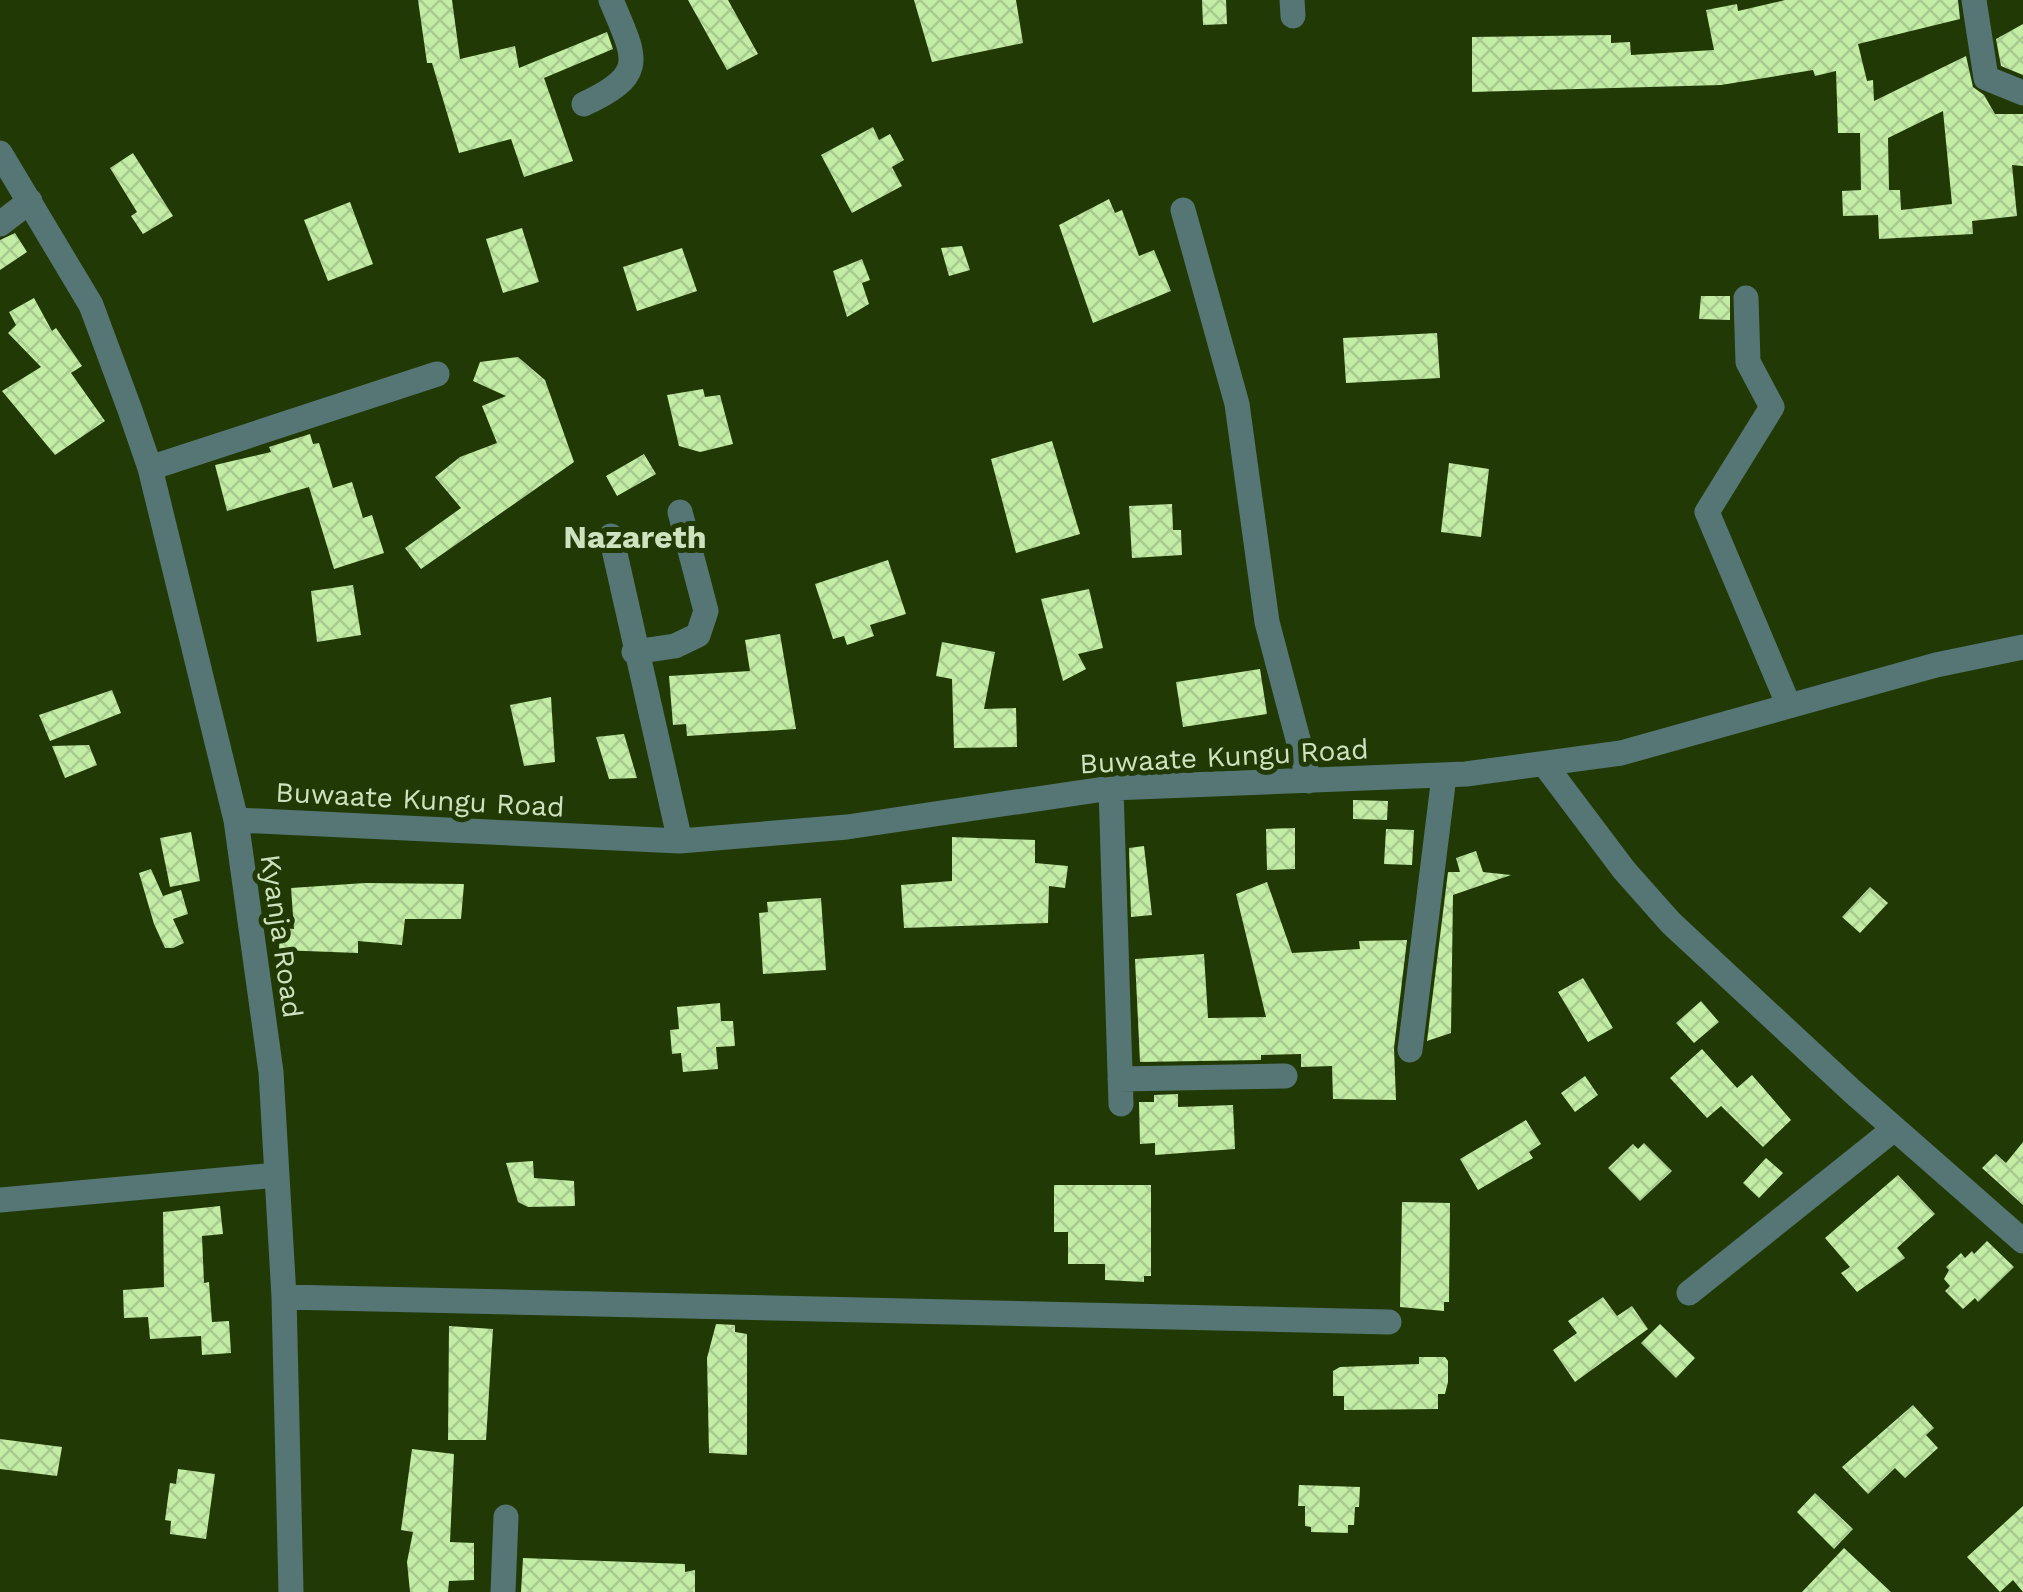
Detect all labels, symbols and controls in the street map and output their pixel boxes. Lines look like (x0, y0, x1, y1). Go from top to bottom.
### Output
district label: Nazareth (563, 518, 707, 556)
street label: Buwaate Kungu Road (1079, 732, 1369, 781)
street label: Buwaate Kungu Road (275, 775, 565, 824)
street label: Kyanja Road (254, 852, 309, 1020)

